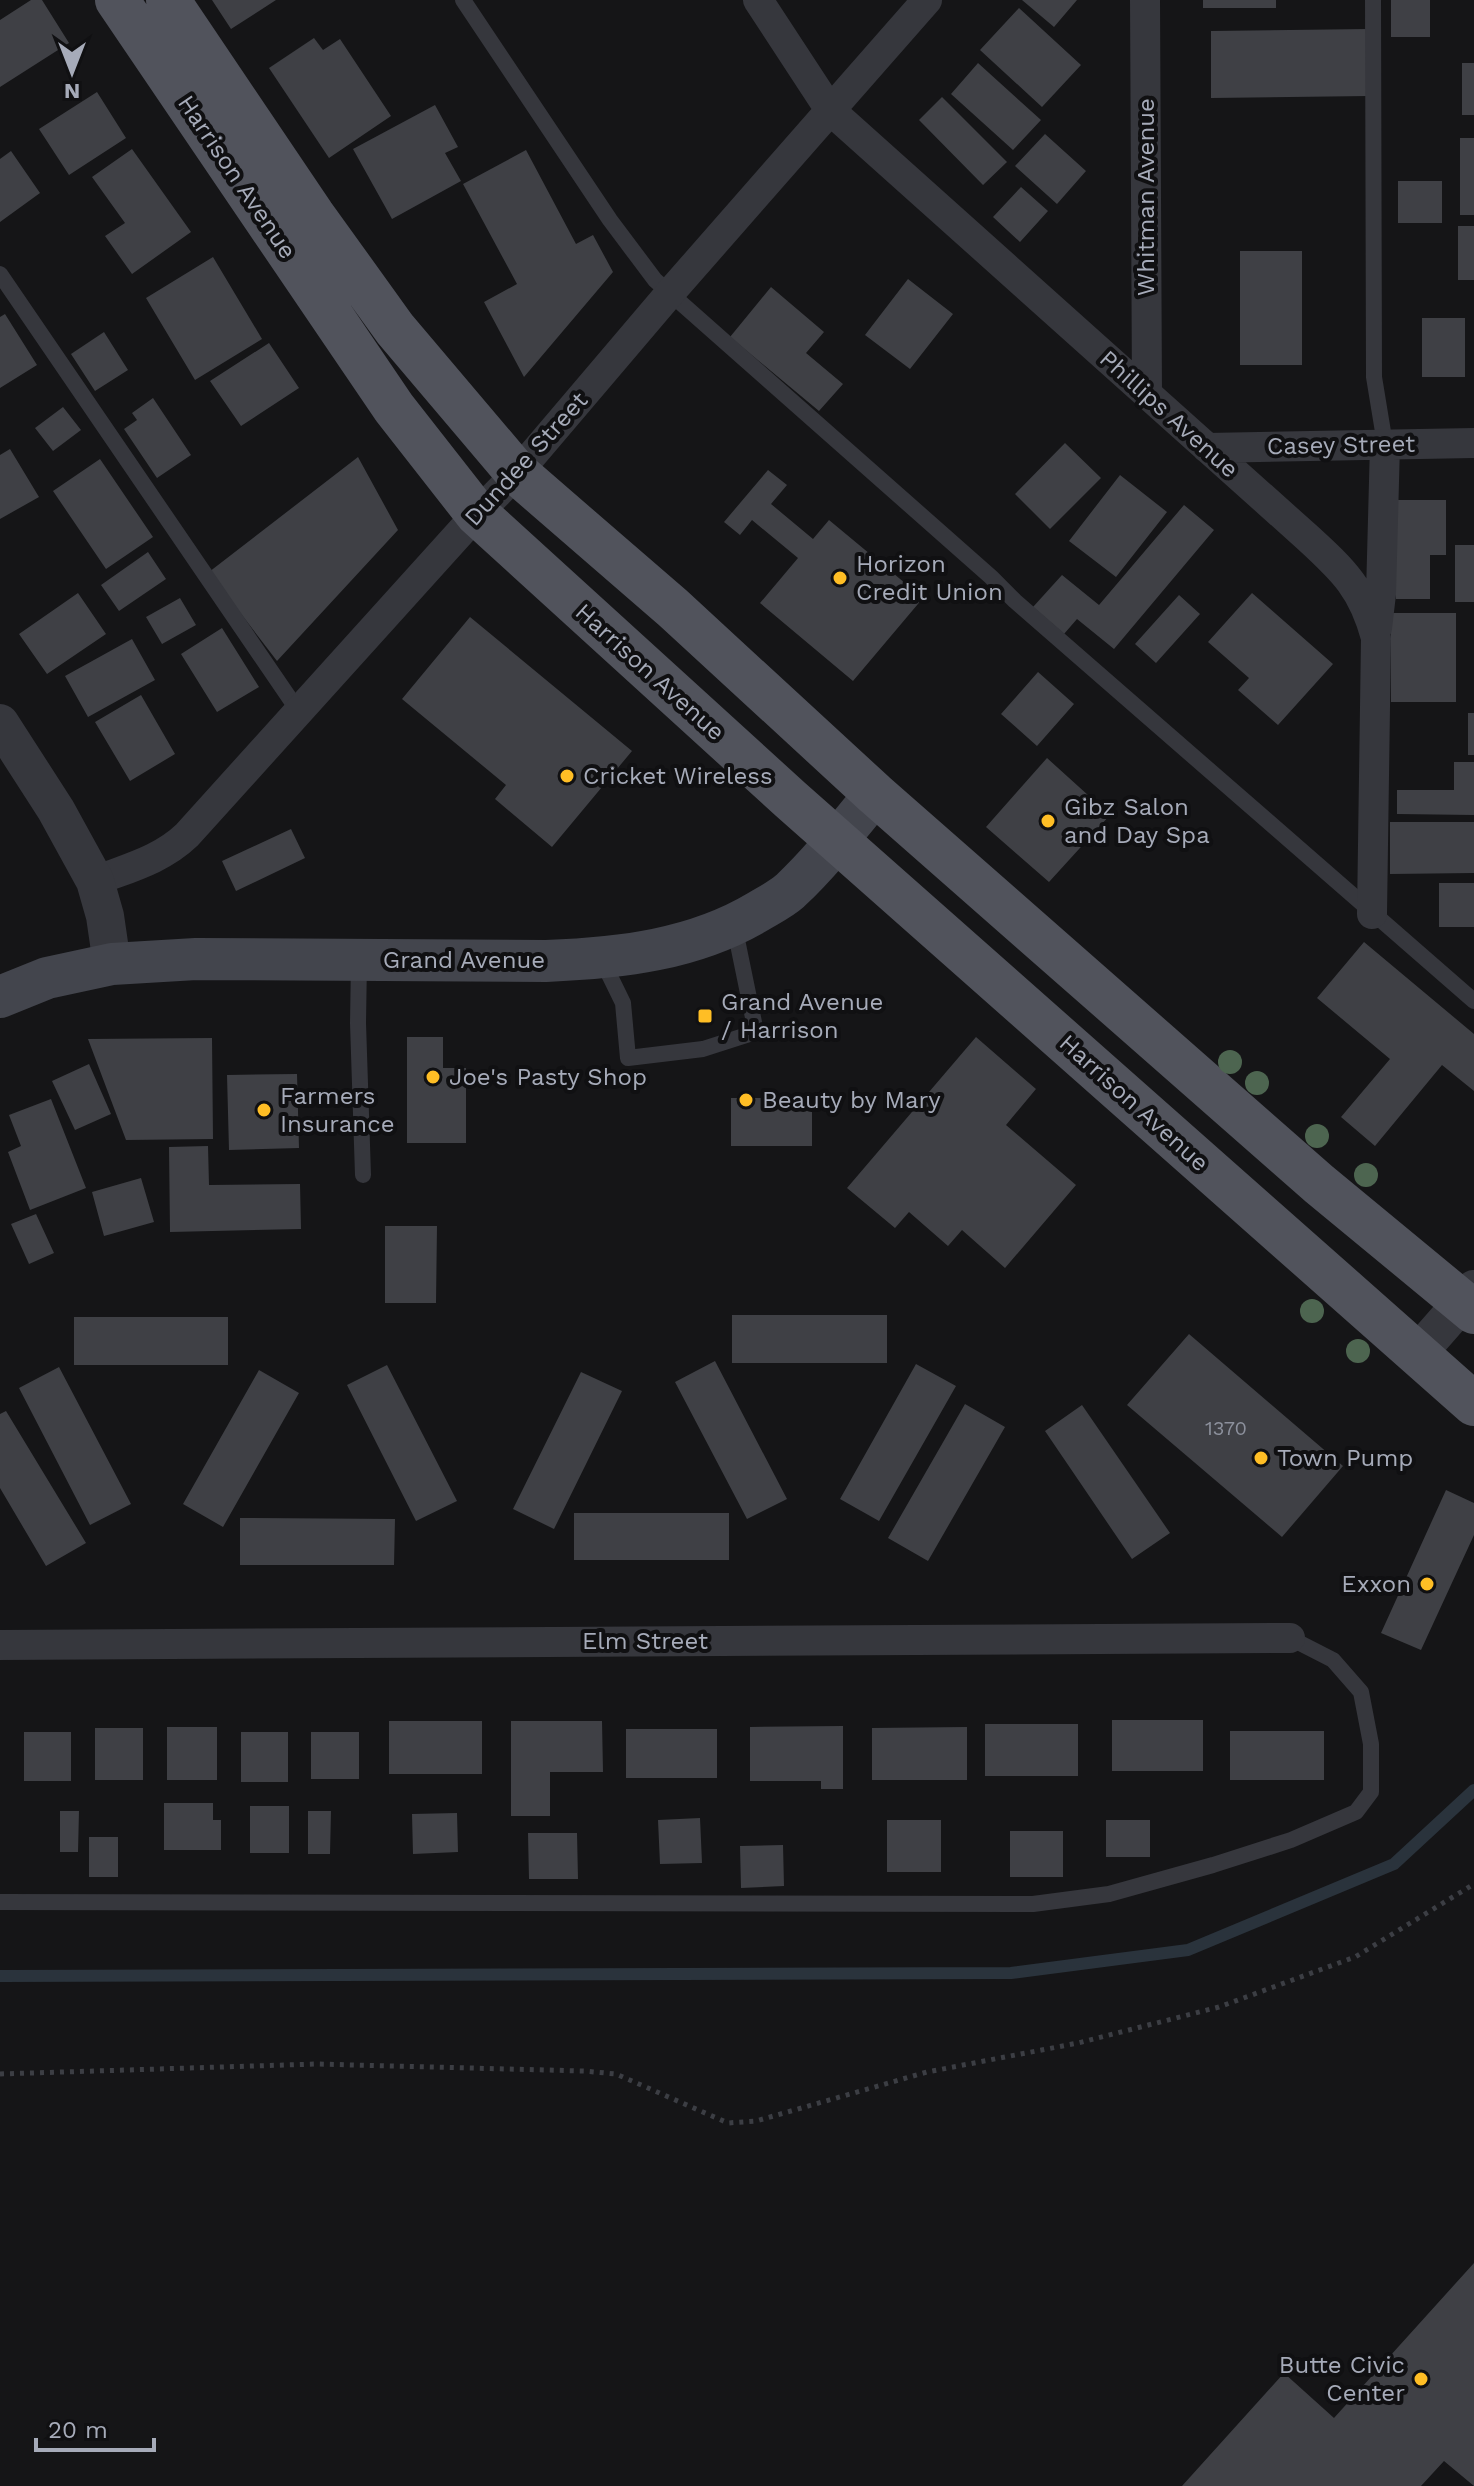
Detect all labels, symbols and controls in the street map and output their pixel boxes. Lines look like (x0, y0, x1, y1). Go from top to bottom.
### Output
north arrow (32, 32, 112, 112)
text: N (64, 79, 80, 104)
street label: Harrison Avenue (172, 90, 302, 264)
street label: Whitman Avenue (1132, 98, 1160, 296)
street label: Phillips Avenue (1094, 344, 1244, 484)
street label: Dundee Street (459, 386, 593, 532)
street label: Casey Street (1267, 430, 1415, 460)
place label: Horizon Credit Union (856, 550, 1003, 606)
marker: Horizon Credit Union (831, 569, 849, 587)
street label: Harrison Avenue (570, 598, 730, 746)
place label: Cricket Wireless (583, 762, 773, 790)
marker: Cricket Wireless (558, 767, 576, 785)
place label: Gibz Salon and Day Spa (1064, 793, 1210, 849)
marker: Gibz Salon and Day Spa (1039, 812, 1057, 830)
street label: Grand Avenue (383, 946, 545, 974)
place label: Grand Avenue / Harrison (721, 988, 883, 1044)
marker: Grand Avenue / Harrison (696, 1007, 714, 1025)
street label: Harrison Avenue (1054, 1029, 1214, 1177)
place label: Joe's Pasty Shop (449, 1063, 647, 1091)
marker: Joe's Pasty Shop (424, 1068, 442, 1086)
place label: Farmers Insurance (280, 1082, 394, 1138)
place label: Beauty by Mary (762, 1086, 941, 1114)
marker: Beauty by Mary (737, 1091, 755, 1109)
marker: Farmers Insurance (255, 1101, 273, 1119)
house number: 1370 (1205, 1416, 1247, 1440)
place label: Town Pump (1277, 1444, 1413, 1472)
marker: Town Pump (1252, 1449, 1270, 1467)
place label: Exxon (1341, 1570, 1411, 1598)
marker: Exxon (1418, 1575, 1436, 1593)
street label: Elm Street (582, 1627, 708, 1655)
place label: Butte Civic Center (1279, 2351, 1405, 2407)
marker: Butte Civic Center (1412, 2370, 1430, 2388)
scale bar (36, 2402, 154, 2452)
text: 20 m (48, 2416, 108, 2444)

